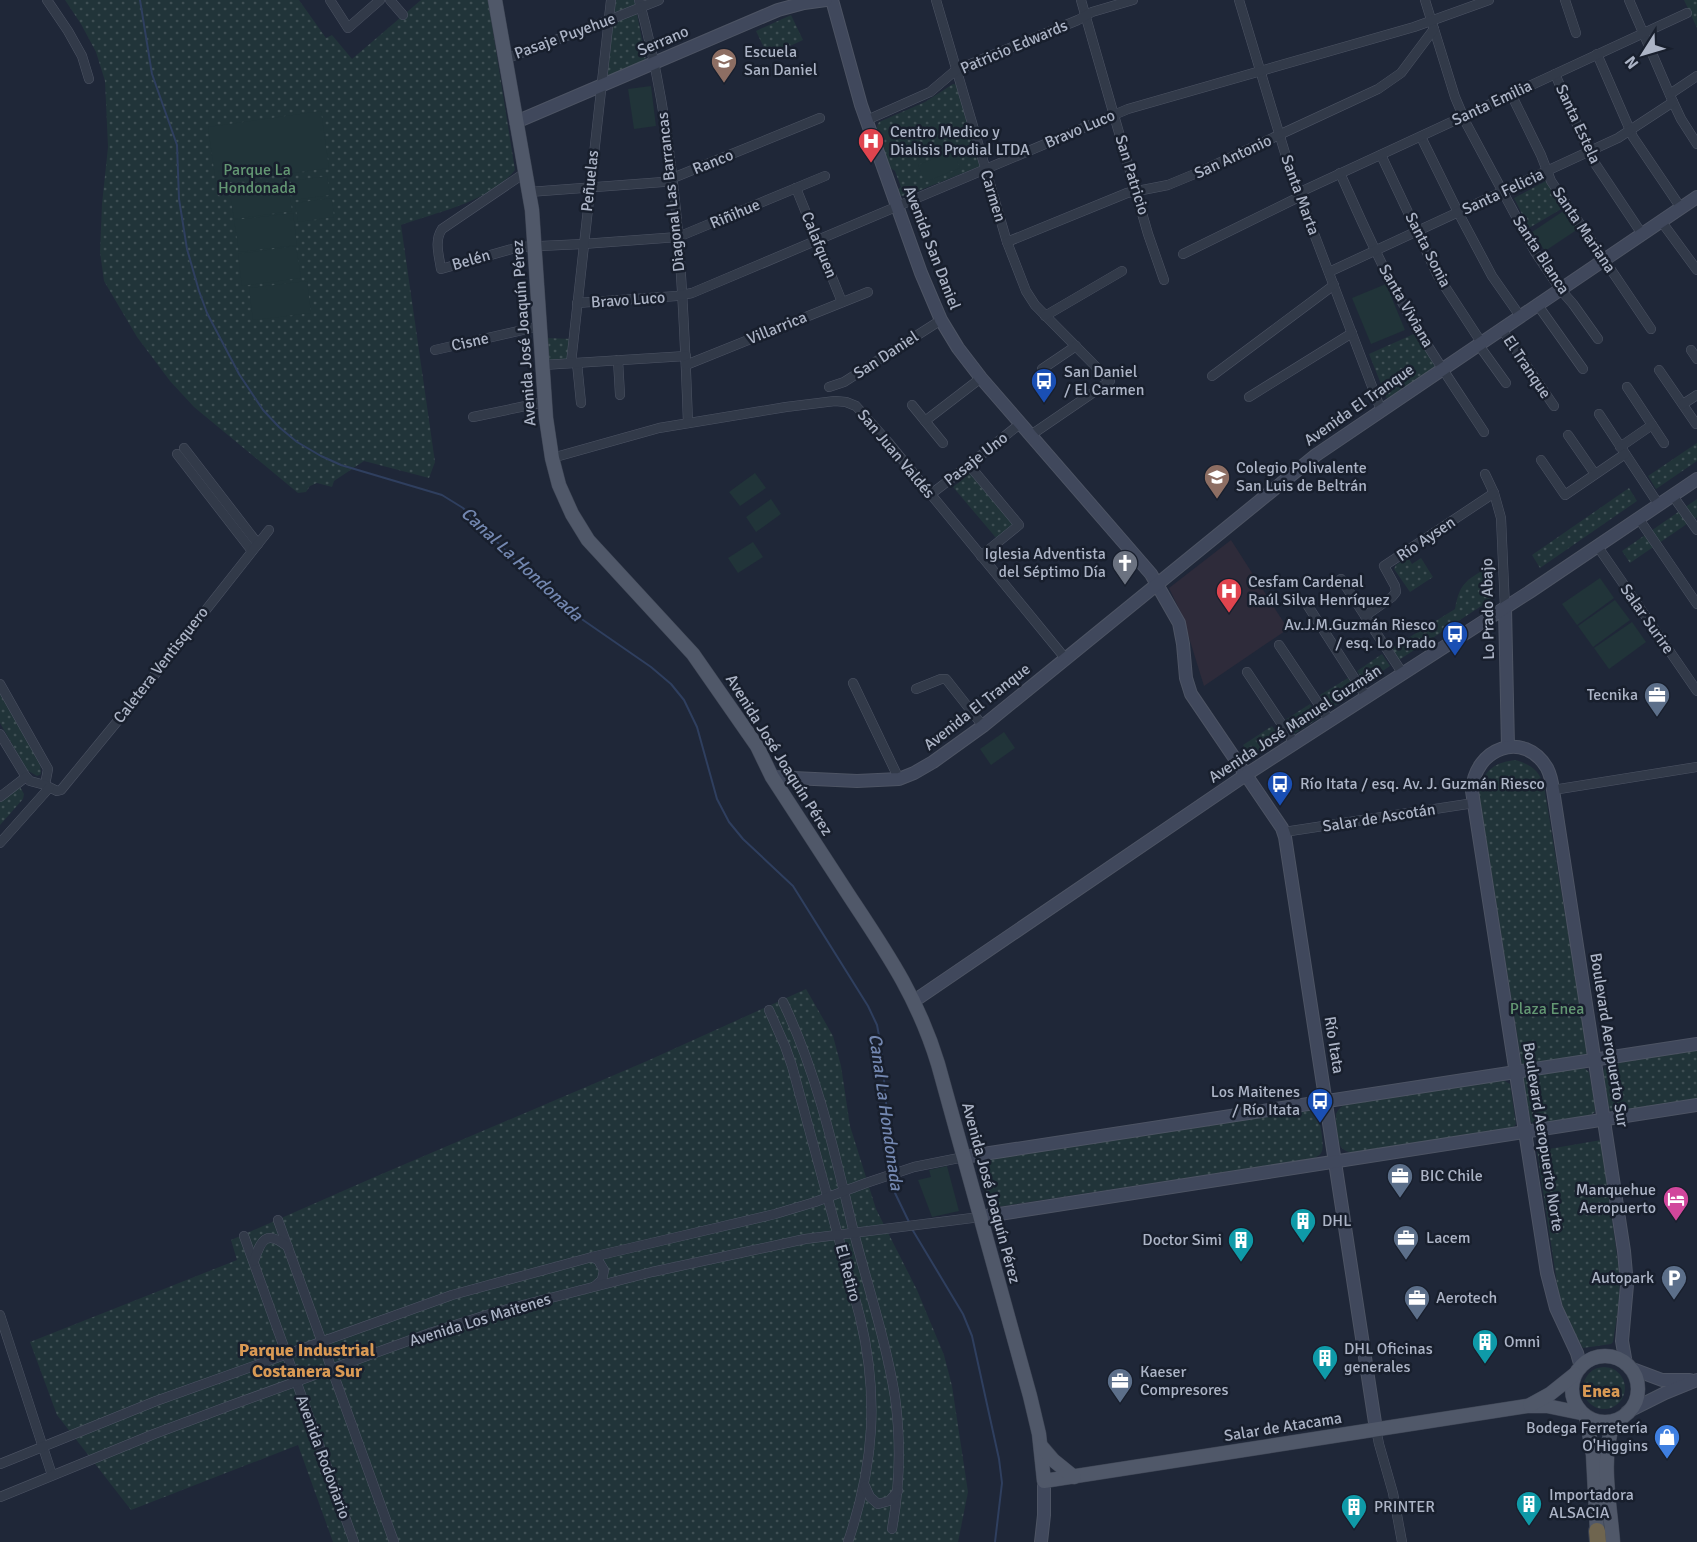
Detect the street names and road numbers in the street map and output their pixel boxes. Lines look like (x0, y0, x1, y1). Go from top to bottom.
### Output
street label: Pasaje Puyehue (512, 8, 618, 64)
street label: Patricio Edwards (957, 15, 1071, 79)
street label: Serrano (634, 21, 692, 61)
street label: Santa Emilia (1449, 76, 1535, 130)
street label: Santa Estela (1551, 81, 1605, 167)
street label: Bravo Luco (1042, 105, 1118, 153)
street label: Diagonal Las Barrancas (653, 111, 689, 273)
street label: San Antonio (1191, 130, 1275, 184)
street label: San Patricio (1110, 133, 1154, 217)
street label: Ranco (690, 145, 736, 179)
street label: Peñuelas (577, 149, 603, 213)
street label: Santa Marta (1276, 152, 1324, 238)
street label: Santa Felicia (1459, 164, 1547, 220)
street label: Carmen (976, 168, 1010, 224)
street label: Avenida San Daniel (899, 183, 965, 313)
street label: Santa Mariana (1548, 183, 1620, 277)
street label: Riñihue (707, 195, 763, 233)
street label: Calafquen (797, 209, 841, 281)
street label: Santa Sonia (1401, 209, 1455, 291)
street label: Santa Blanca (1508, 212, 1574, 298)
street label: Avenida José Joaquín Pérez (508, 239, 540, 427)
street label: Belén (450, 245, 492, 275)
street label: Santa Viviana (1374, 261, 1438, 351)
street label: Bravo Luco (590, 287, 666, 313)
street label: Villarrica (744, 307, 810, 349)
street label: San Daniel (850, 326, 922, 383)
street label: Cisne (449, 328, 491, 356)
street label: El Tranque (1499, 331, 1555, 403)
street label: Avenida El Tranque (1300, 360, 1418, 450)
street label: San Juan Valdés (853, 405, 939, 503)
street label: Pasaje Uno (940, 428, 1012, 490)
street label: Río Aysen (1393, 512, 1459, 566)
street label: Lo Prado Abajo (1477, 558, 1499, 660)
street label: Salar Surire (1616, 580, 1678, 658)
street label: Caletera Ventisquero (109, 603, 213, 727)
street label: Avenida El Tranque (920, 659, 1034, 755)
street label: Avenida José Manuel Guzmán (1205, 661, 1385, 787)
street label: Avenida José Joaquín Pérez (721, 671, 837, 839)
street label: Salar de Ascotán (1321, 799, 1437, 837)
street label: Boulevard Aeropuerto Sur (1585, 952, 1633, 1129)
street label: Río Itata (1320, 1015, 1348, 1075)
street label: Boulevard Aeropuerto Norte (1518, 1041, 1568, 1233)
street label: Avenida José Joaquín Pérez (957, 1100, 1025, 1286)
street label: El Retiro (831, 1242, 865, 1304)
street label: Avenida Los Maitenes (407, 1289, 553, 1351)
street label: Avenida Rodoviario (291, 1392, 355, 1522)
street label: Salar de Atacama (1223, 1408, 1343, 1446)

